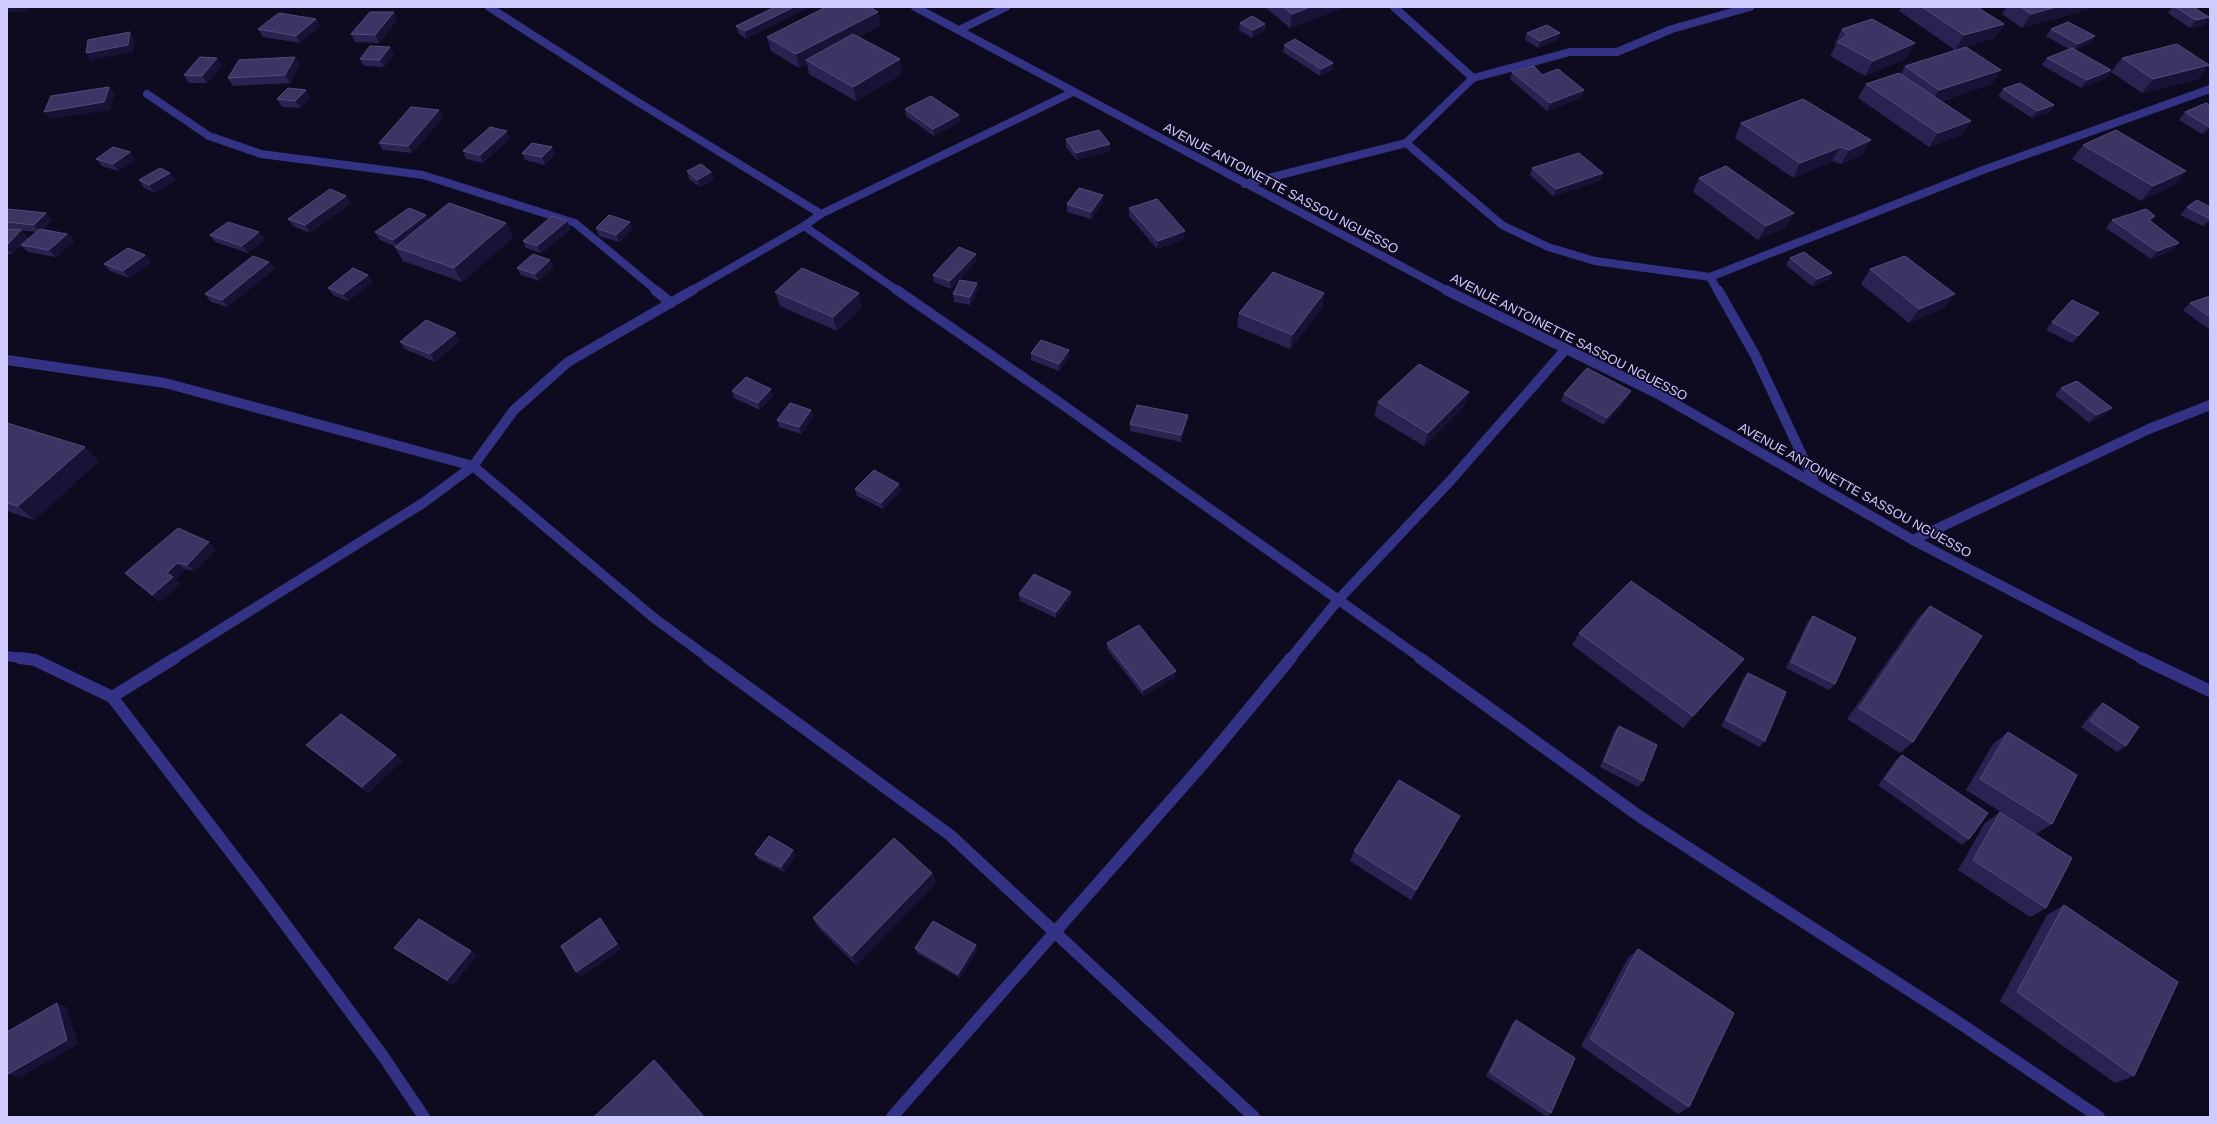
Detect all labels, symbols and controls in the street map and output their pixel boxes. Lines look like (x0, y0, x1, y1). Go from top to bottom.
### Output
street label: AVENUE ANTOINETTE SASSOU NGUESSO (1161, 119, 1401, 257)
street label: AVENUE ANTOINETTE SASSOU NGUESSO (1448, 270, 1690, 404)
street label: AVENUE ANTOINETTE SASSOU NGUESSO (1736, 419, 1974, 561)

